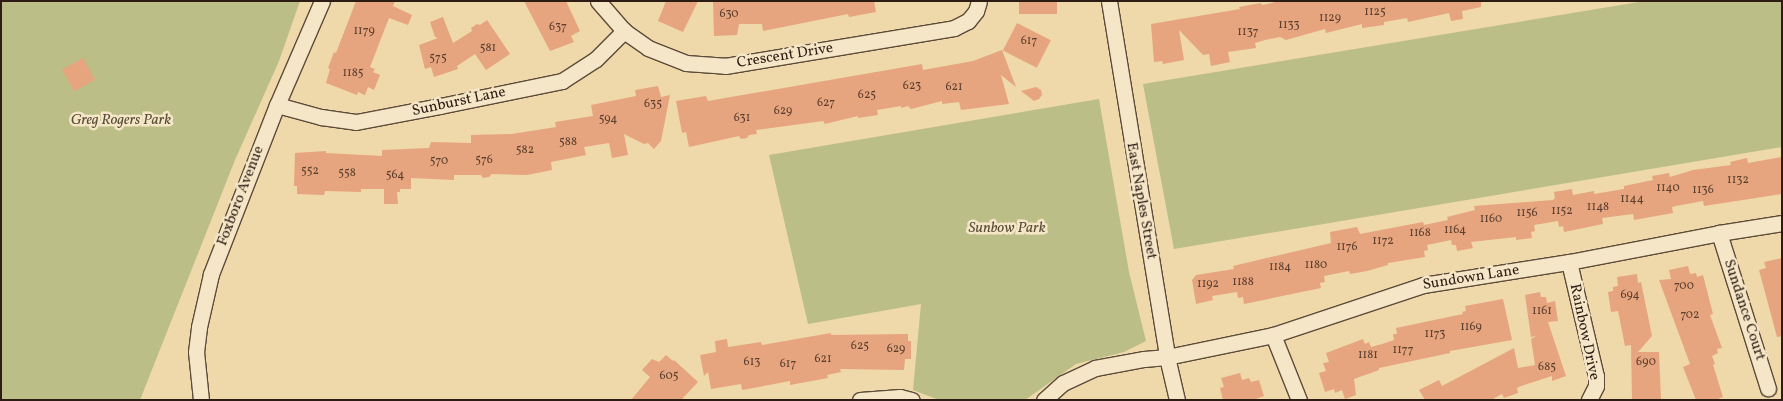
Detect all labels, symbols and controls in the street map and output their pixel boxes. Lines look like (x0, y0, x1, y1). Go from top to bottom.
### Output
house number: 1125 (1364, 6, 1386, 20)
house number: 630 (719, 8, 739, 22)
house number: 1129 (1319, 12, 1341, 26)
house number: 1133 (1278, 19, 1300, 33)
house number: 637 (549, 21, 567, 35)
house number: 1179 (353, 25, 375, 39)
house number: 1137 (1237, 26, 1259, 40)
house number: 617 (1021, 35, 1037, 49)
street label: Crescent Drive (736, 40, 834, 72)
house number: 581 (480, 42, 496, 56)
house number: 575 (429, 52, 447, 66)
house number: 1185 (342, 67, 364, 81)
house number: 623 (903, 80, 921, 94)
house number: 621 (945, 81, 963, 95)
street label: Sunburst Lane (411, 83, 507, 121)
house number: 625 (858, 89, 876, 103)
house number: 627 (817, 97, 835, 111)
house number: 635 (644, 98, 662, 112)
house number: 629 (774, 105, 792, 119)
park label: Greg Rogers Park (71, 112, 171, 130)
house number: 631 (734, 112, 750, 126)
house number: 594 (599, 113, 617, 127)
house number: 588 (559, 136, 577, 150)
street label: East Naples Street (1122, 141, 1160, 261)
street label: Foxboro Avenue (214, 143, 268, 249)
house number: 582 (516, 144, 534, 158)
house number: 576 (475, 154, 493, 168)
house number: 570 (430, 155, 448, 169)
house number: 552 (301, 165, 319, 179)
house number: 558 (338, 167, 356, 181)
house number: 564 (386, 169, 404, 183)
house number: 1132 (1727, 174, 1749, 188)
house number: 1140 (1656, 182, 1680, 196)
house number: 1136 (1692, 184, 1714, 198)
house number: 1144 (1620, 193, 1644, 207)
house number: 1148 (1587, 201, 1609, 215)
house number: 1152 (1551, 205, 1573, 219)
house number: 1156 (1516, 207, 1538, 221)
house number: 1160 (1480, 213, 1502, 227)
park label: Sunbow Park (968, 220, 1046, 238)
house number: 1164 (1444, 224, 1466, 238)
house number: 1168 (1409, 227, 1431, 241)
house number: 1172 (1372, 235, 1394, 249)
house number: 1176 (1336, 241, 1358, 255)
street label: Sundance Court (1719, 257, 1769, 363)
house number: 1180 (1305, 259, 1327, 273)
house number: 1184 (1269, 261, 1291, 275)
street label: Sundown Lane (1421, 261, 1521, 295)
house number: 1188 (1232, 276, 1254, 290)
house number: 1192 (1197, 278, 1219, 292)
house number: 700 (1674, 280, 1694, 294)
street label: Rainbow Drive (1565, 282, 1603, 382)
house number: 694 (1620, 289, 1640, 303)
house number: 1161 (1532, 305, 1552, 319)
house number: 702 (1681, 309, 1699, 323)
house number: 1169 (1460, 321, 1482, 335)
house number: 1173 (1425, 328, 1445, 342)
house number: 625 (851, 340, 869, 354)
house number: 629 (887, 343, 905, 357)
house number: 1177 (1393, 344, 1413, 358)
house number: 1181 (1358, 349, 1378, 363)
house number: 621 (814, 353, 832, 367)
house number: 613 (744, 356, 760, 370)
house number: 690 (1636, 356, 1656, 370)
house number: 617 (780, 358, 796, 372)
house number: 685 (1538, 361, 1556, 375)
house number: 605 (660, 370, 678, 384)

